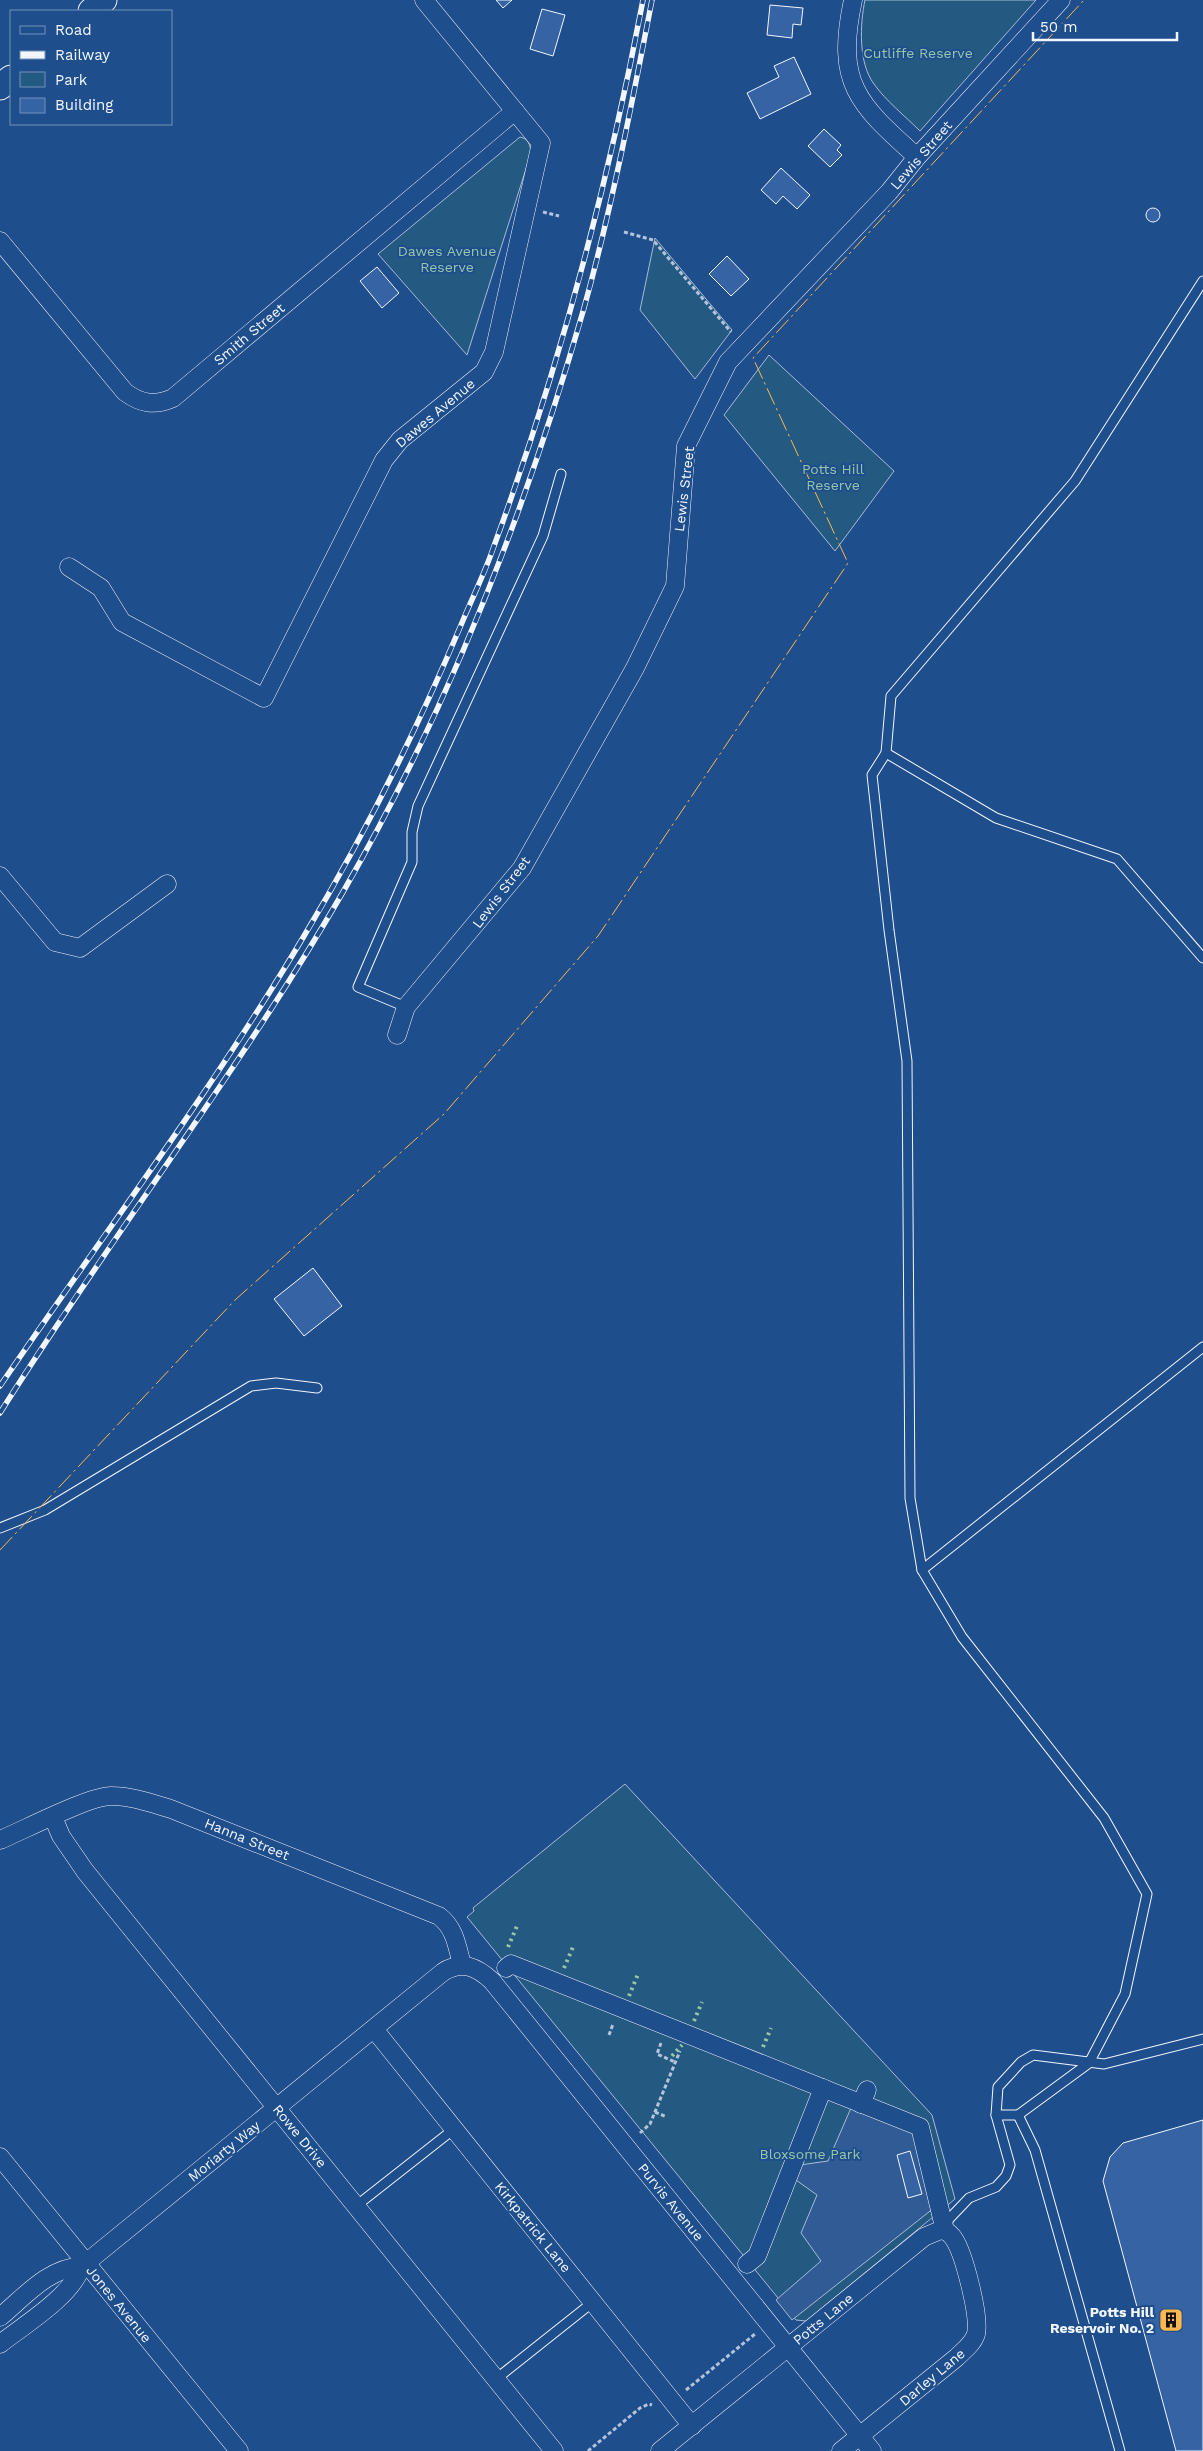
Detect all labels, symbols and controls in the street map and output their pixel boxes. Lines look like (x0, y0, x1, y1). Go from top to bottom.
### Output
legend (10, 10, 172, 125)
scale bar (1033, 10, 1177, 42)
text: 50 m (1040, 18, 1077, 36)
text: Road (55, 21, 92, 39)
park label: Cutliffe Reserve (863, 45, 973, 61)
text: Railway (55, 46, 110, 64)
text: Park (55, 71, 88, 89)
text: Building (55, 96, 113, 114)
street label: Lewis Street (887, 117, 955, 193)
park label: Dawes Avenue Reserve (398, 243, 496, 275)
street label: Smith Street (210, 300, 288, 368)
street label: Dawes Avenue (392, 375, 478, 451)
street label: Lewis Street (671, 445, 697, 533)
park label: Potts Hill Reserve (802, 461, 865, 493)
street label: Lewis Street (469, 853, 533, 931)
street label: Hanna Street (202, 1815, 292, 1863)
street label: Rowe Drive (270, 2101, 330, 2171)
street label: Moriarty Way (185, 2117, 264, 2185)
park label: Bloxsome Park (760, 2146, 861, 2162)
street label: Purvis Avenue (635, 2160, 707, 2244)
street label: Kirkpatrick Lane (492, 2179, 574, 2275)
street label: Jones Avenue (83, 2262, 155, 2346)
street label: Potts Lane (790, 2290, 856, 2348)
place label: Potts Hill Reservoir No. 2 (1050, 2304, 1154, 2336)
building icon: Potts Hill Reservoir No. 2 (1158, 2307, 1184, 2333)
street label: Darley Lane (896, 2345, 968, 2409)

